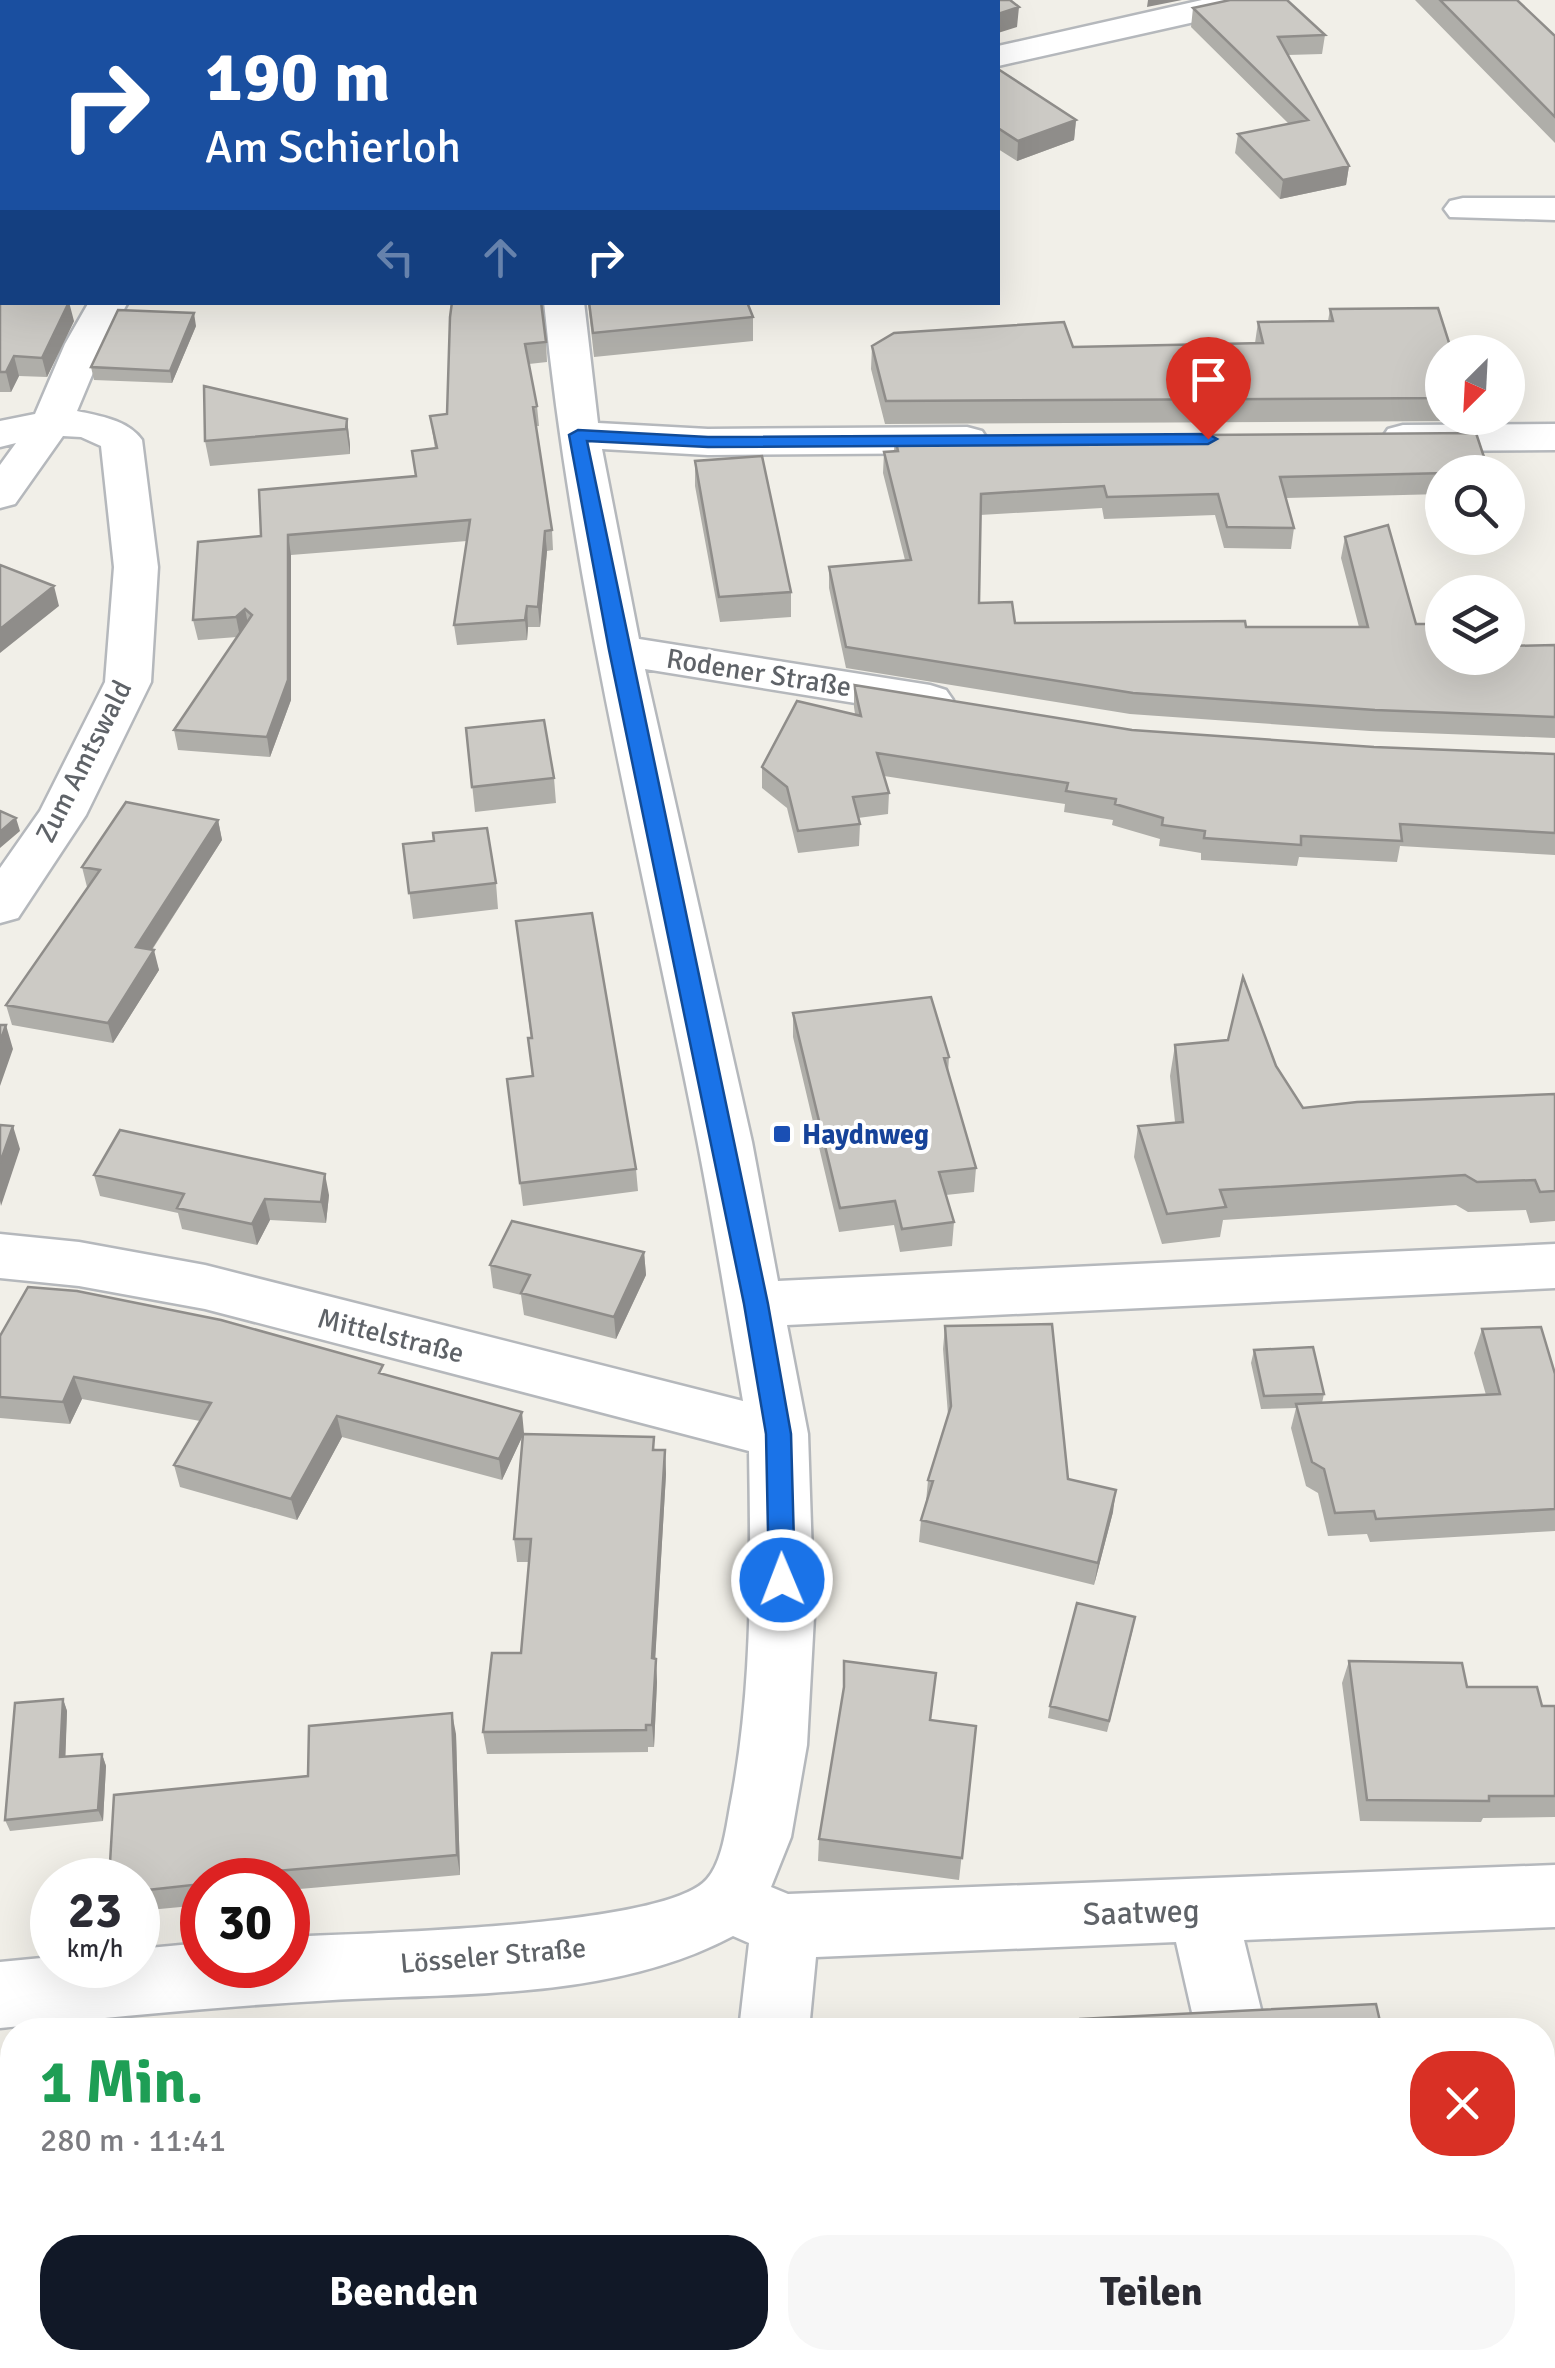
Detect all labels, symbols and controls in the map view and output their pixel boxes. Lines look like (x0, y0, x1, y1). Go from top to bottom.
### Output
text: 190 m (205, 34, 390, 120)
icon: right (40, 40, 170, 170)
text: Am Schierloh (205, 120, 461, 175)
icon: left (368, 230, 423, 285)
icon: ahead (473, 230, 528, 285)
icon: right (578, 230, 633, 285)
north arrow (1425, 335, 1525, 435)
map controls (1425, 335, 1525, 675)
pin (1166, 337, 1251, 440)
icon: arrive (1181, 352, 1236, 407)
button: search (1425, 455, 1525, 555)
button: layers (1425, 575, 1525, 675)
street label: Rodener Straße (664, 642, 854, 704)
street label: Zum Amtswald (28, 675, 139, 848)
place label: Haydnweg (802, 1118, 929, 1152)
marker: Haydnweg (771, 1123, 793, 1145)
street label: Mittelstraße (314, 1301, 467, 1371)
position arrow (730, 1528, 834, 1632)
speed limit sign: 30 (180, 1858, 310, 1988)
text: 23 (68, 1880, 122, 1942)
street label: Saatweg (1082, 1891, 1200, 1934)
street label: Lösseler Straße (399, 1931, 588, 1981)
text: km/h (67, 1933, 123, 1964)
text: 1 Min. (40, 2046, 204, 2120)
button: close (1410, 2051, 1515, 2156)
text: 280 m · 11:41 (40, 2121, 226, 2160)
button: Beenden (40, 2235, 768, 2350)
button: Teilen (788, 2235, 1515, 2350)

